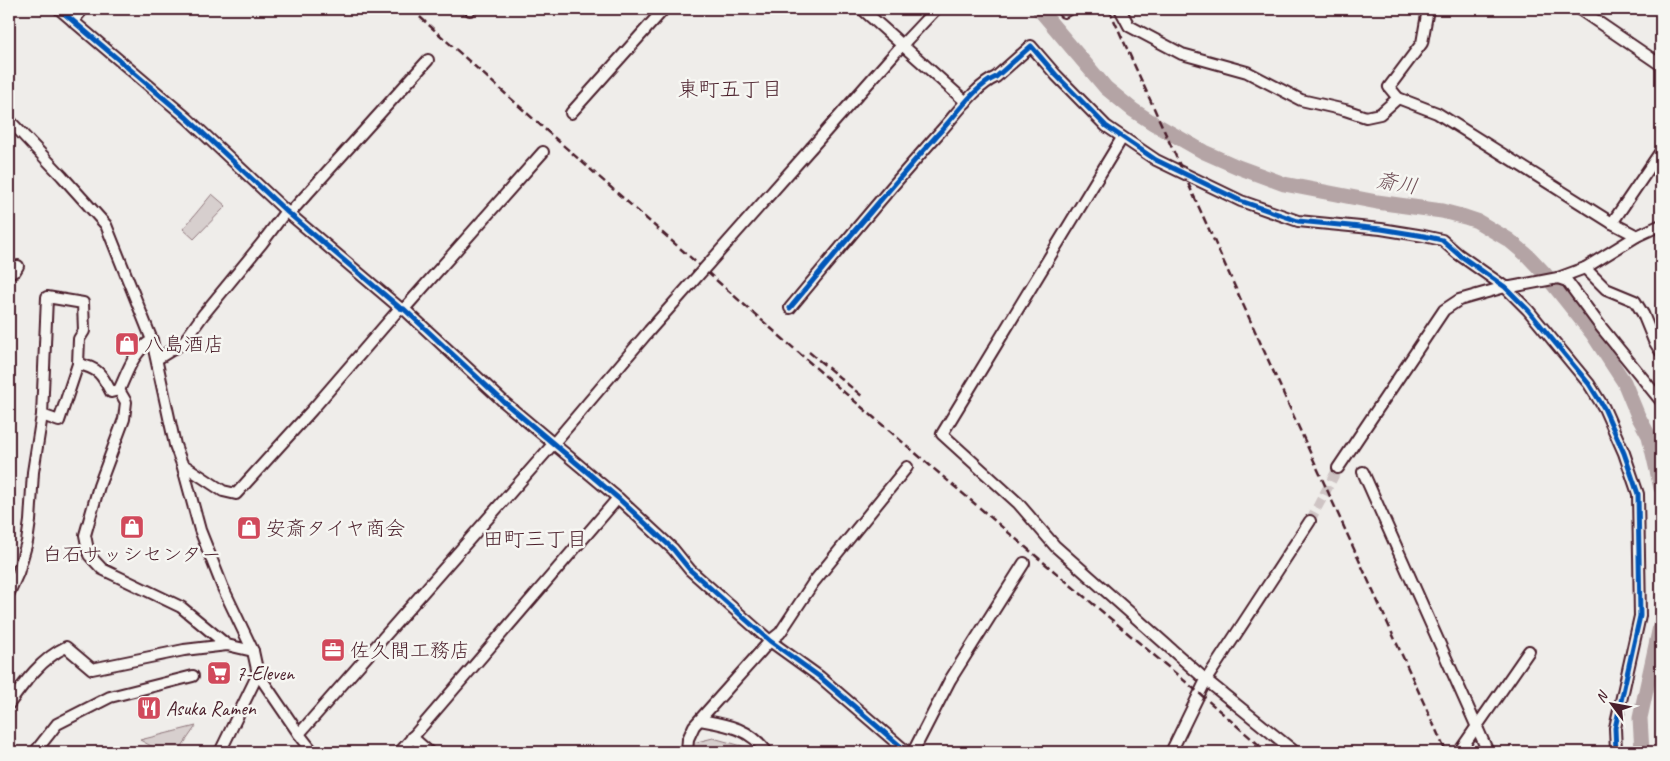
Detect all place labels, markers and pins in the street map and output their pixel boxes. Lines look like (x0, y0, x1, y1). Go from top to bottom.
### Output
shop icon: 八島酒店 (114, 331, 140, 357)
place label: 八島酒店 (144, 332, 224, 357)
shop icon: 白石サッシセンター (119, 514, 145, 540)
shop icon: 安斎タイヤ商会 (236, 515, 262, 541)
place label: 安斎タイヤ商会 (266, 516, 405, 541)
place label: 白石サッシセンター (42, 542, 222, 567)
office icon: 佐久間工務店 (320, 637, 346, 663)
place label: 佐久間工務店 (350, 638, 470, 663)
supermarket icon: 7-Eleven (206, 660, 232, 686)
place label: 7-Eleven (236, 661, 295, 686)
restaurant icon: Asuka Ramen (136, 695, 162, 721)
place label: Asuka Ramen (166, 696, 257, 721)

